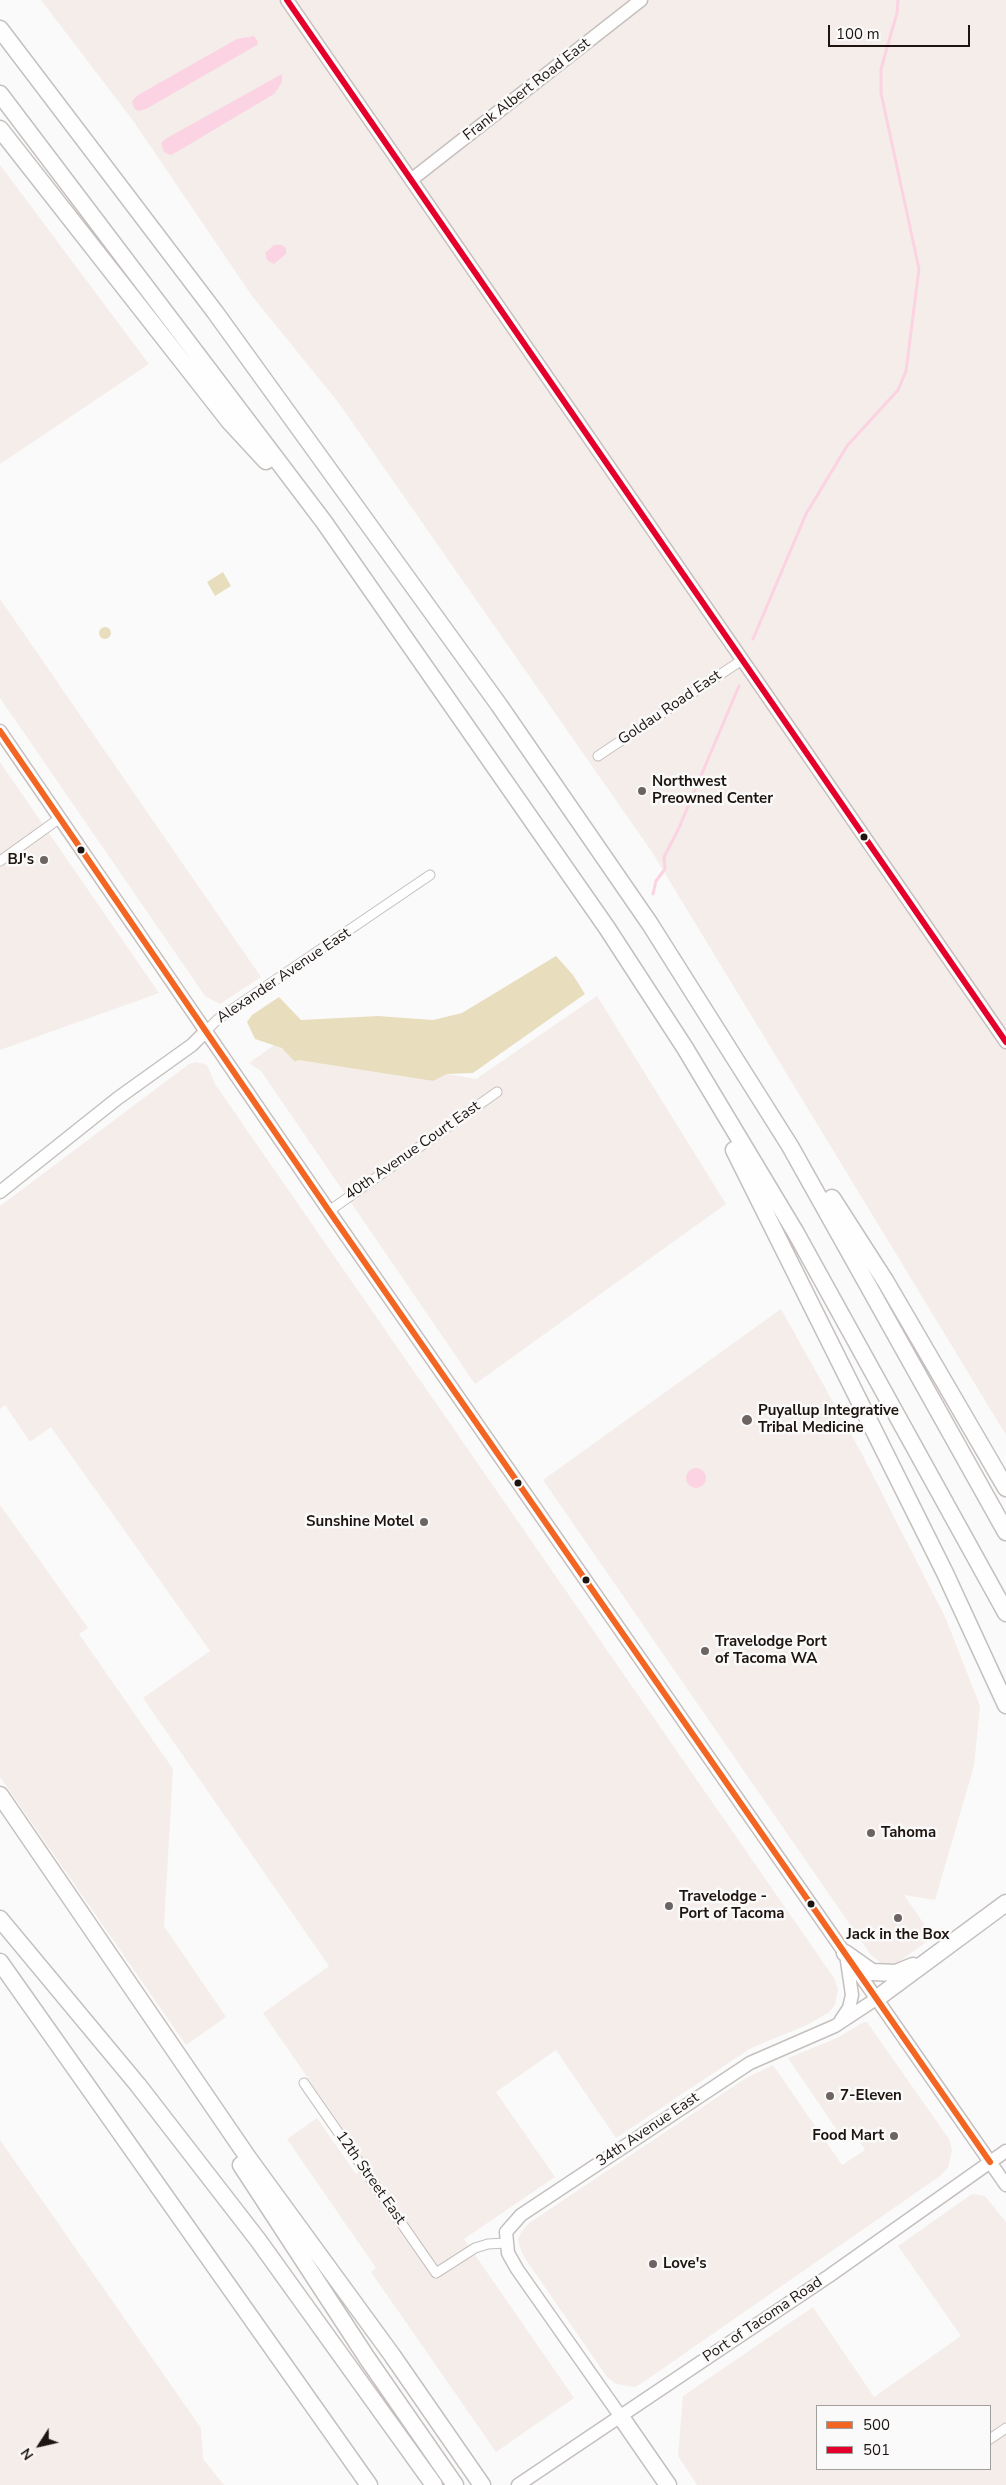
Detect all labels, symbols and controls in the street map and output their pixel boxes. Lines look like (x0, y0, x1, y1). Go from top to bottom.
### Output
scale bar (831, 15, 974, 47)
text: 100 m (836, 24, 880, 44)
street label: Frank Albert Road East (460, 35, 594, 145)
street label: Goldau Road East (615, 667, 725, 749)
place label: Northwest Preowned Center (652, 773, 773, 808)
marker: Northwest Preowned Center (636, 785, 648, 797)
unlabelled marker (859, 832, 869, 842)
unlabelled marker (76, 845, 86, 855)
place label: BJ's (7, 851, 34, 869)
marker: BJ's (38, 854, 50, 866)
street label: Alexander Avenue East (214, 925, 354, 1027)
street label: 40th Avenue Court East (342, 1098, 484, 1204)
place label: Puyallup Integrative Tribal Medicine (758, 1402, 899, 1437)
marker: Puyallup Integrative Tribal Medicine (740, 1413, 754, 1427)
unlabelled marker (513, 1478, 523, 1488)
place label: Sunshine Motel (306, 1513, 414, 1531)
marker: Sunshine Motel (418, 1516, 430, 1528)
unlabelled marker (581, 1575, 591, 1585)
place label: Travelodge Port of Tacoma WA (715, 1633, 827, 1668)
marker: Travelodge Port of Tacoma WA (699, 1645, 711, 1657)
place label: Tahoma (881, 1824, 936, 1842)
marker: Tahoma (865, 1827, 877, 1839)
place label: Travelodge - Port of Tacoma (679, 1888, 785, 1923)
unlabelled marker (806, 1899, 816, 1909)
marker: Travelodge - Port of Tacoma (663, 1900, 675, 1912)
marker: Jack in the Box (892, 1912, 904, 1924)
place label: Jack in the Box (846, 1926, 950, 1944)
place label: 7-Eleven (840, 2087, 902, 2105)
street label: 34th Avenue East (593, 2089, 703, 2171)
marker: 7-Eleven (824, 2090, 836, 2102)
place label: Food Mart (812, 2127, 884, 2145)
street label: 12th Street East (331, 2128, 409, 2228)
marker: Food Mart (888, 2130, 900, 2142)
place label: Love's (663, 2255, 707, 2273)
marker: Love's (647, 2258, 659, 2270)
street label: Port of Tacoma Road (700, 2273, 826, 2367)
legend (816, 2405, 991, 2470)
text: 500 (863, 2415, 890, 2435)
north arrow (15, 2420, 65, 2470)
text: 501 (863, 2440, 890, 2460)
text: N (17, 2444, 38, 2464)

